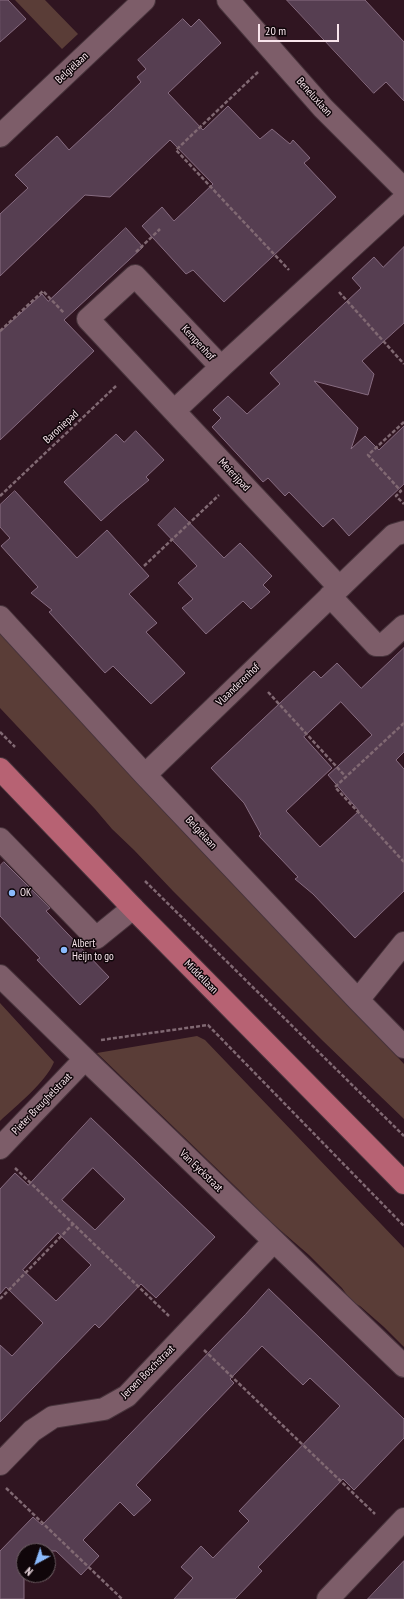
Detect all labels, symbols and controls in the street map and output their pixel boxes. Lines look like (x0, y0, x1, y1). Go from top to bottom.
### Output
scale bar (260, 16, 341, 42)
text: 20 m (265, 23, 286, 38)
street label: Belgiëlaan (53, 49, 91, 87)
street label: Beneluxlaan (293, 75, 335, 119)
street label: Kempenhof (178, 323, 218, 363)
street label: Baroniepad (41, 407, 81, 447)
street label: Meierijpad (215, 456, 253, 494)
street label: Vlaanderenhof (214, 661, 262, 709)
street label: Belgiëlaan (182, 814, 220, 852)
place label: OK (20, 886, 31, 900)
marker: OK (7, 888, 17, 898)
place label: Albert Heijn to go (72, 937, 114, 963)
marker: Albert Heijn to go (59, 945, 69, 955)
street label: Middellaan (181, 957, 221, 997)
street label: Pieter Breughelstraat (9, 1070, 75, 1138)
street label: Van Eyckstraat (177, 1147, 225, 1195)
street label: Jeroen Boschstraat (118, 1342, 178, 1402)
north arrow (16, 1543, 56, 1583)
text: N (22, 1564, 36, 1579)

